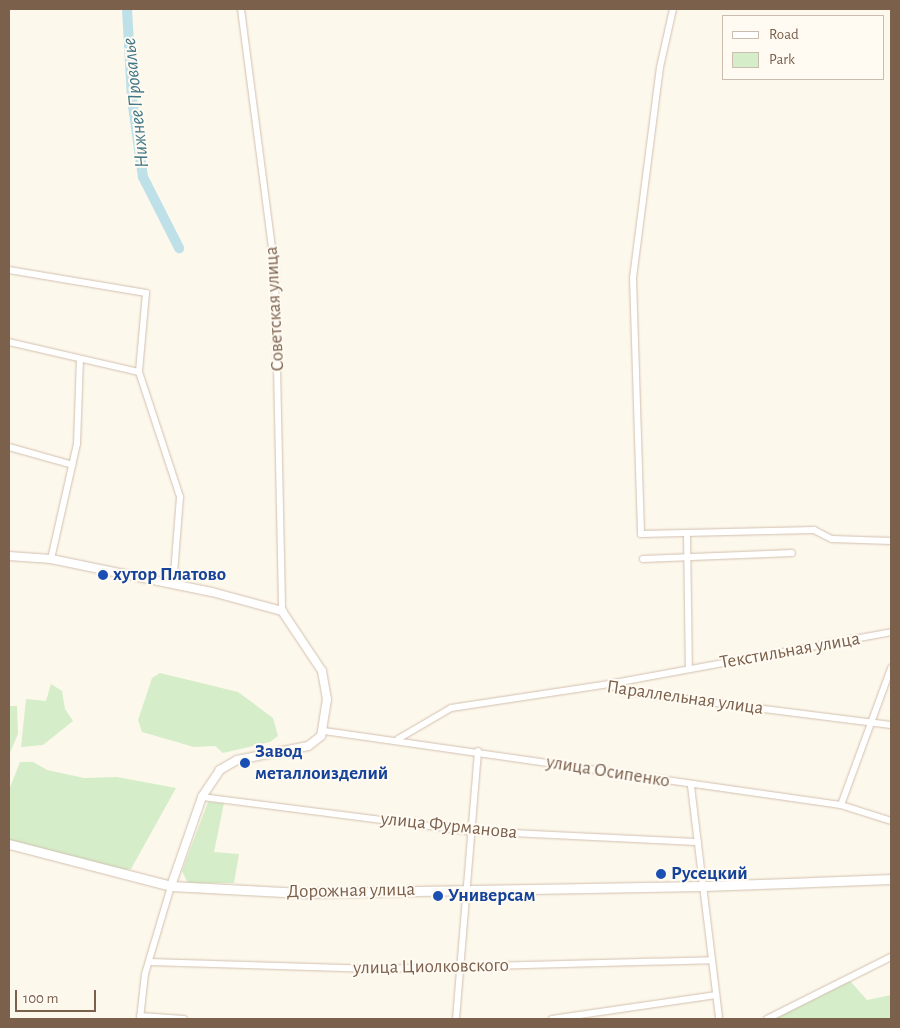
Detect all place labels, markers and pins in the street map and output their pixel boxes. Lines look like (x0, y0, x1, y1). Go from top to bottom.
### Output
place label: хутор Платово (113, 564, 226, 586)
marker: хутор Платово (97, 569, 109, 581)
place label: Завод металлоизделий (255, 741, 388, 785)
marker: Завод металлоизделий (239, 757, 251, 769)
place label: Русецкий (671, 863, 748, 885)
marker: Русецкий (655, 868, 667, 880)
place label: Универсам (448, 885, 535, 907)
marker: Универсам (432, 890, 444, 902)

